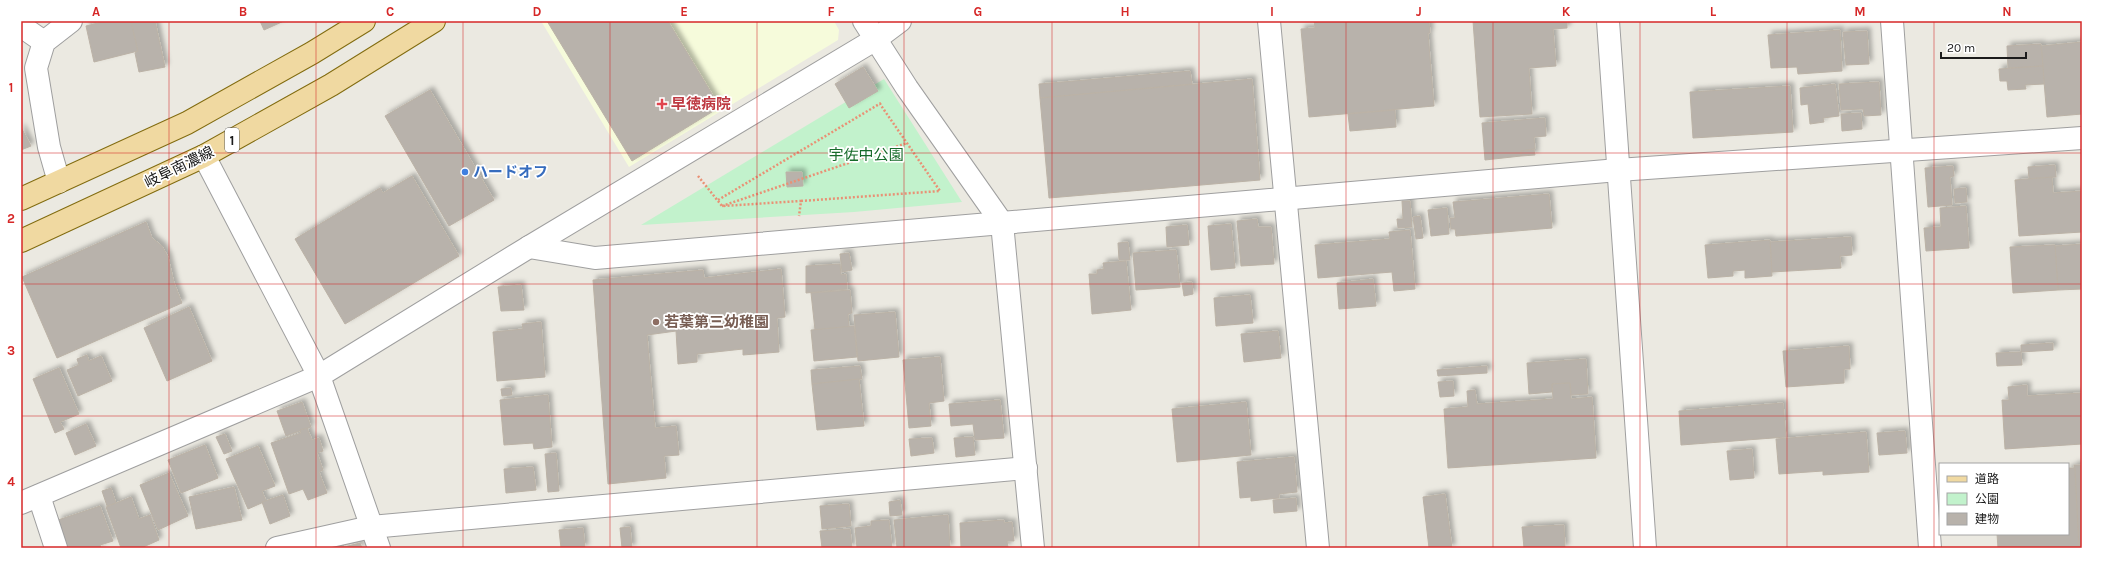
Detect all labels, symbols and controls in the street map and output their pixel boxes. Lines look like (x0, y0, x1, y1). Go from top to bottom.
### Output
text: A (92, 4, 100, 19)
text: B (239, 4, 247, 19)
text: C (386, 4, 394, 19)
text: D (533, 4, 542, 19)
text: E (680, 4, 688, 19)
text: F (827, 4, 835, 19)
text: G (974, 4, 982, 19)
text: H (1120, 4, 1130, 19)
text: I (1270, 4, 1274, 19)
text: J (1416, 4, 1422, 19)
text: K (1562, 4, 1571, 19)
text: L (1710, 4, 1717, 19)
text: M (1854, 4, 1866, 19)
text: N (2002, 4, 2012, 19)
scale bar (1941, 34, 2026, 60)
text: 20 m (1947, 41, 1975, 55)
text: 1 (9, 80, 13, 95)
place label: 早徳病院 (671, 95, 731, 113)
marker: 早徳病院 (656, 98, 668, 110)
road number: 1 (225, 128, 239, 152)
street label: 岐阜南濃線 (141, 142, 217, 192)
park label: 宇佐中公園 (828, 146, 904, 164)
place label: ハードオフ (473, 163, 548, 181)
marker: ハードオフ (460, 167, 470, 177)
text: 2 (7, 211, 15, 226)
place label: 若葉第三幼稚園 (664, 313, 769, 331)
marker: 若葉第三幼稚園 (651, 317, 661, 327)
text: 3 (7, 343, 15, 358)
legend (1939, 463, 2069, 535)
text: 道路 (1975, 472, 1999, 486)
text: 4 (7, 474, 15, 489)
text: 公園 (1975, 492, 1999, 506)
text: 建物 (1975, 512, 1999, 526)

